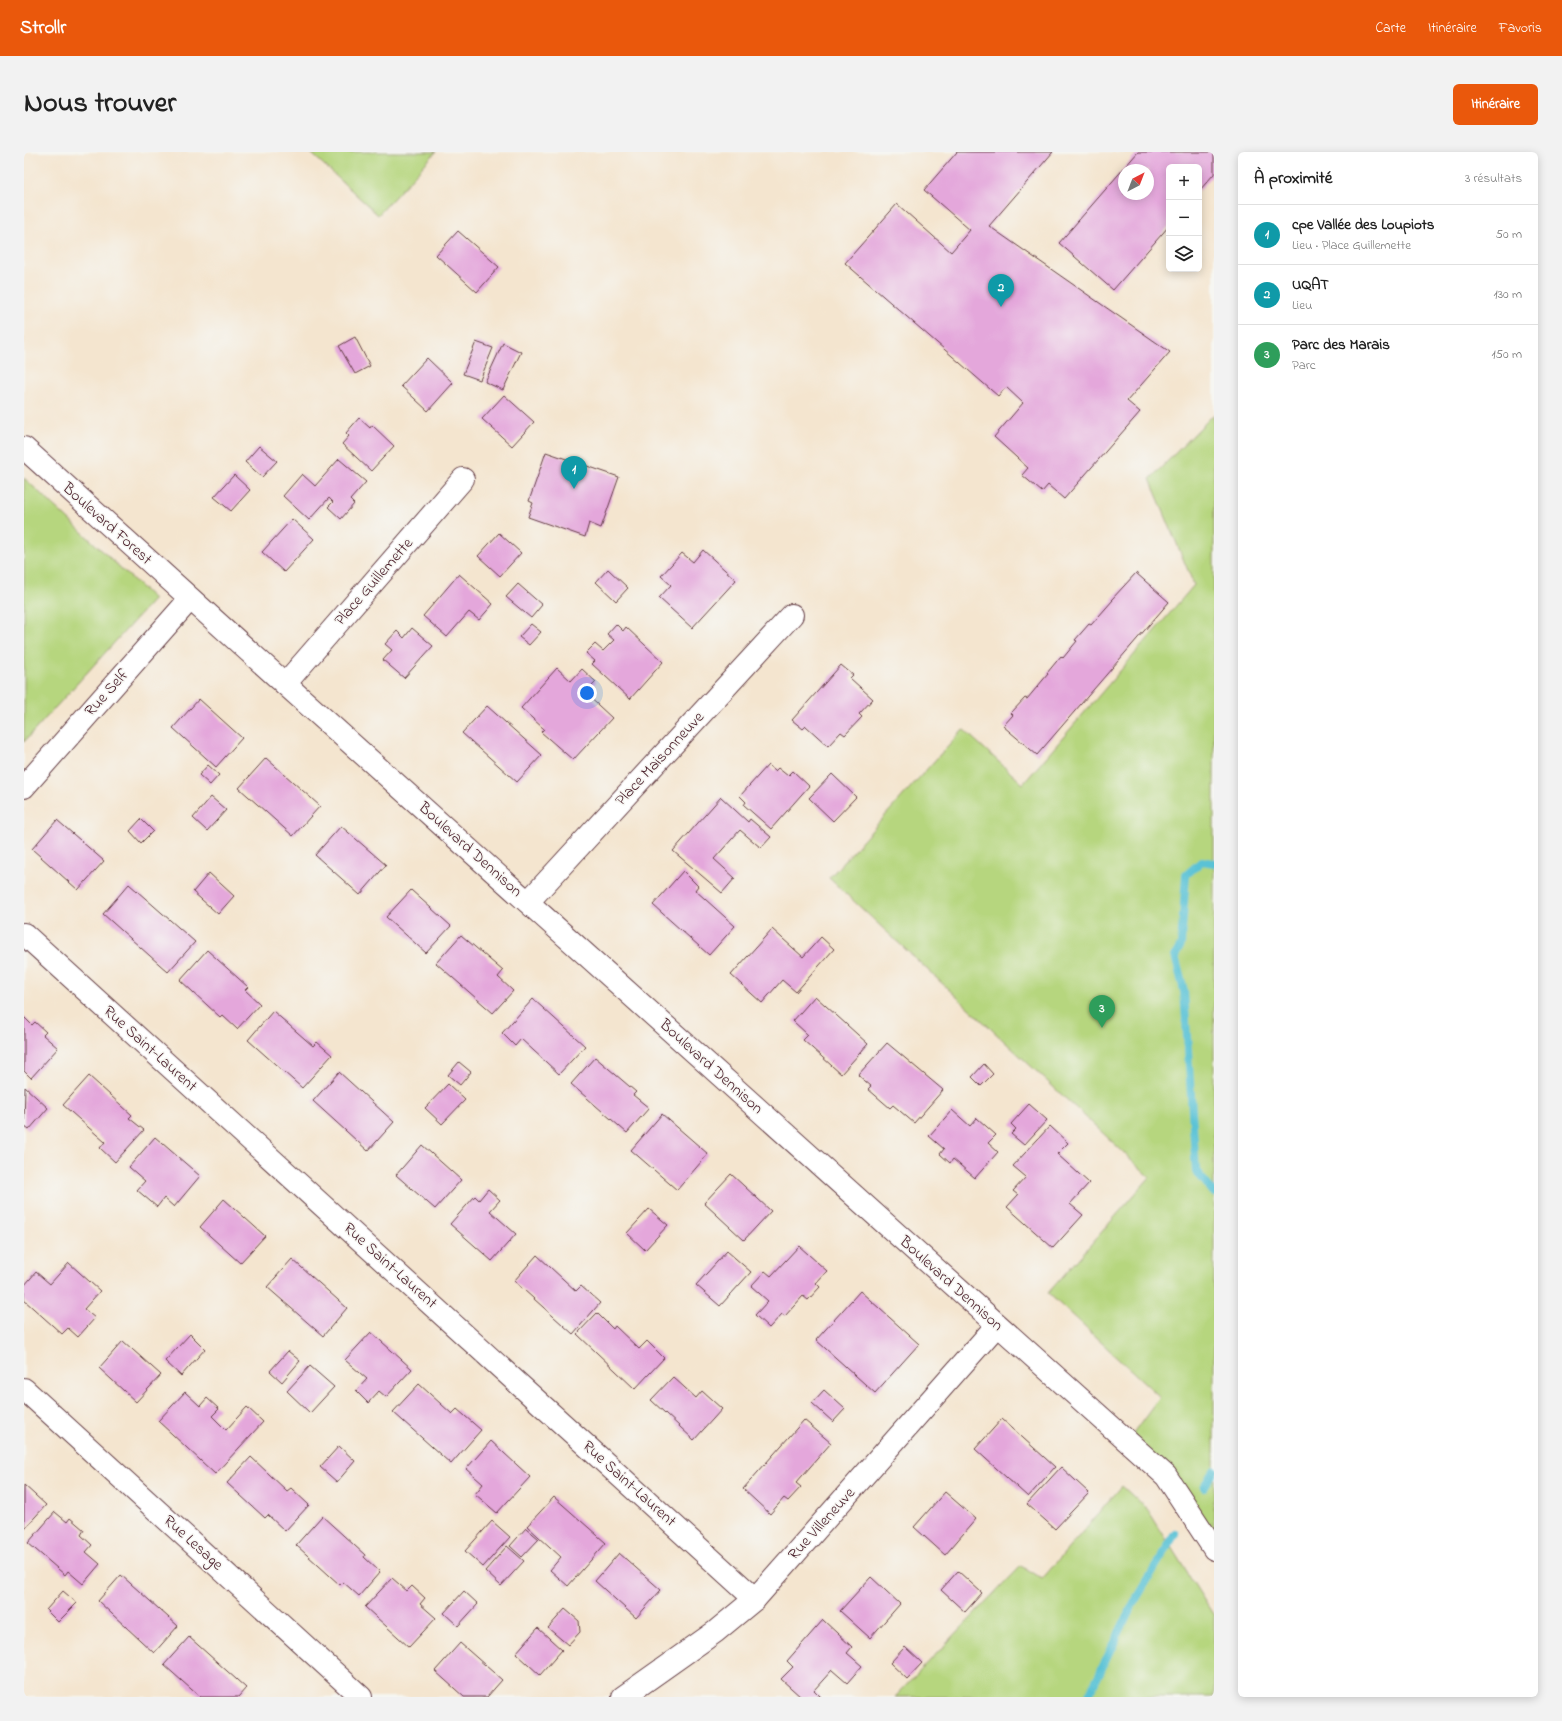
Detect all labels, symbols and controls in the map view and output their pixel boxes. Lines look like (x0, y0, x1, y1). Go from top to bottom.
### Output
text: Strollr (20, 15, 66, 42)
text: Carte (1375, 18, 1406, 39)
text: Itinéraire (1428, 18, 1477, 39)
text: Favoris (1499, 18, 1542, 39)
text: Nous trouver (24, 84, 176, 125)
button: Itinéraire (1453, 84, 1538, 125)
north arrow (1118, 164, 1154, 200)
map controls (1166, 164, 1202, 272)
button: + (1166, 164, 1202, 200)
text: À proximité (1254, 166, 1332, 191)
text: 3 résultats (1465, 169, 1522, 188)
button: − (1166, 200, 1202, 236)
text: cpe Vallée des Loupiots (1292, 214, 1434, 236)
text: 1 (1265, 225, 1269, 244)
text: 50 m (1496, 225, 1522, 244)
button: layers (1166, 236, 1202, 272)
text: Lieu · Place Guillemette (1292, 236, 1411, 255)
pin: 2 (988, 274, 1014, 307)
text: UQAT (1292, 274, 1329, 296)
text: 2 (1264, 285, 1270, 304)
text: 130 m (1494, 285, 1522, 304)
text: Lieu (1292, 296, 1312, 315)
text: Parc des Marais (1292, 334, 1390, 356)
text: 3 (1264, 345, 1270, 364)
text: 150 m (1491, 345, 1522, 364)
text: Parc (1292, 356, 1316, 375)
pin: 1 (561, 456, 587, 489)
street label: Boulevard Forest (56, 476, 158, 571)
street label: Place Guillemette (329, 532, 420, 631)
street label: Rue Self (79, 663, 135, 722)
your location (577, 683, 597, 703)
street label: Place Maisonneuve (610, 706, 711, 812)
street label: Boulevard Dennison (412, 796, 527, 903)
pin: 3 (1089, 995, 1115, 1028)
street label: Rue Saint-Laurent (98, 1000, 203, 1098)
street label: Boulevard Dennison (653, 1013, 768, 1120)
street label: Rue Saint-Laurent (338, 1217, 443, 1315)
street label: Boulevard Dennison (893, 1230, 1008, 1337)
street label: Rue Saint-Laurent (577, 1435, 682, 1533)
street label: Rue Villeneuve (783, 1482, 862, 1566)
street label: Rue Lesage (158, 1510, 229, 1577)

